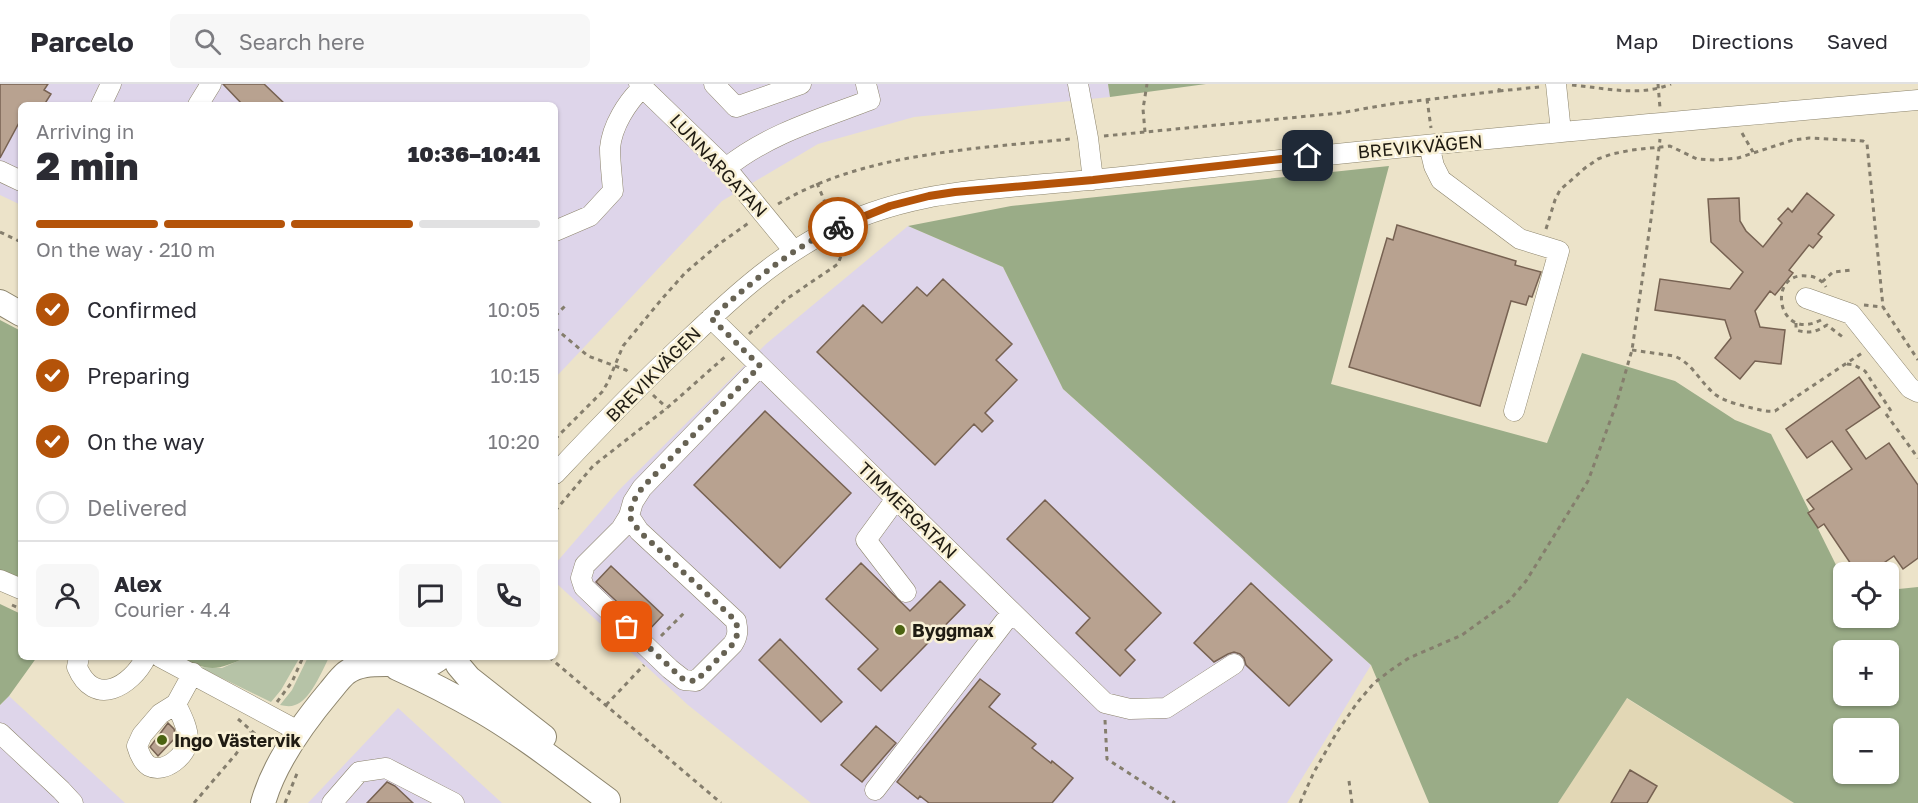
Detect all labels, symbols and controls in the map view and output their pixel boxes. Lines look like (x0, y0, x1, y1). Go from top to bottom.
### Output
search box (170, 14, 590, 68)
text: Parcelo (30, 25, 134, 58)
icon: search (191, 25, 224, 58)
text: Search here (239, 28, 365, 55)
text: Map (1615, 28, 1658, 54)
text: Directions (1691, 28, 1794, 54)
text: Saved (1827, 28, 1888, 54)
street label: LUNNARGATAN (666, 109, 772, 221)
text: Arriving in (36, 119, 134, 143)
pin (1282, 130, 1333, 181)
street label: BREVIKVÄGEN (1357, 130, 1483, 162)
icon: home (1291, 139, 1324, 172)
text: 10:36–10:41 (408, 140, 540, 167)
text: 2 min (36, 142, 139, 189)
courier (808, 197, 868, 257)
icon: bike (822, 211, 855, 244)
text: On the way · 210 m (36, 237, 215, 261)
icon: check (36, 293, 69, 326)
text: Confirmed (87, 296, 197, 323)
text: 10:05 (488, 297, 540, 321)
street label: BREVIKVÄGEN (601, 322, 705, 426)
icon: check (36, 359, 69, 392)
text: Preparing (87, 362, 190, 389)
text: 10:15 (491, 363, 540, 387)
icon: check (36, 425, 69, 458)
text: On the way (87, 428, 205, 455)
text: 10:20 (488, 429, 540, 453)
street label: TIMMERGATAN (854, 457, 962, 563)
text: Delivered (87, 494, 187, 521)
map controls (1833, 562, 1899, 784)
button: locate (1833, 562, 1899, 628)
button: person (36, 564, 99, 627)
button: chat (399, 564, 462, 627)
button: phone (477, 564, 540, 627)
text: Alex (114, 570, 162, 597)
text: Courier · 4.4 (114, 597, 231, 621)
pin (601, 601, 652, 652)
icon: bag (610, 610, 643, 643)
place label: Byggmax (912, 619, 994, 641)
marker: Byggmax (893, 623, 907, 637)
button: + (1833, 640, 1899, 706)
button: − (1833, 718, 1899, 784)
place label: Ingo Västervik (174, 729, 301, 751)
marker: Ingo Västervik (155, 733, 169, 747)

